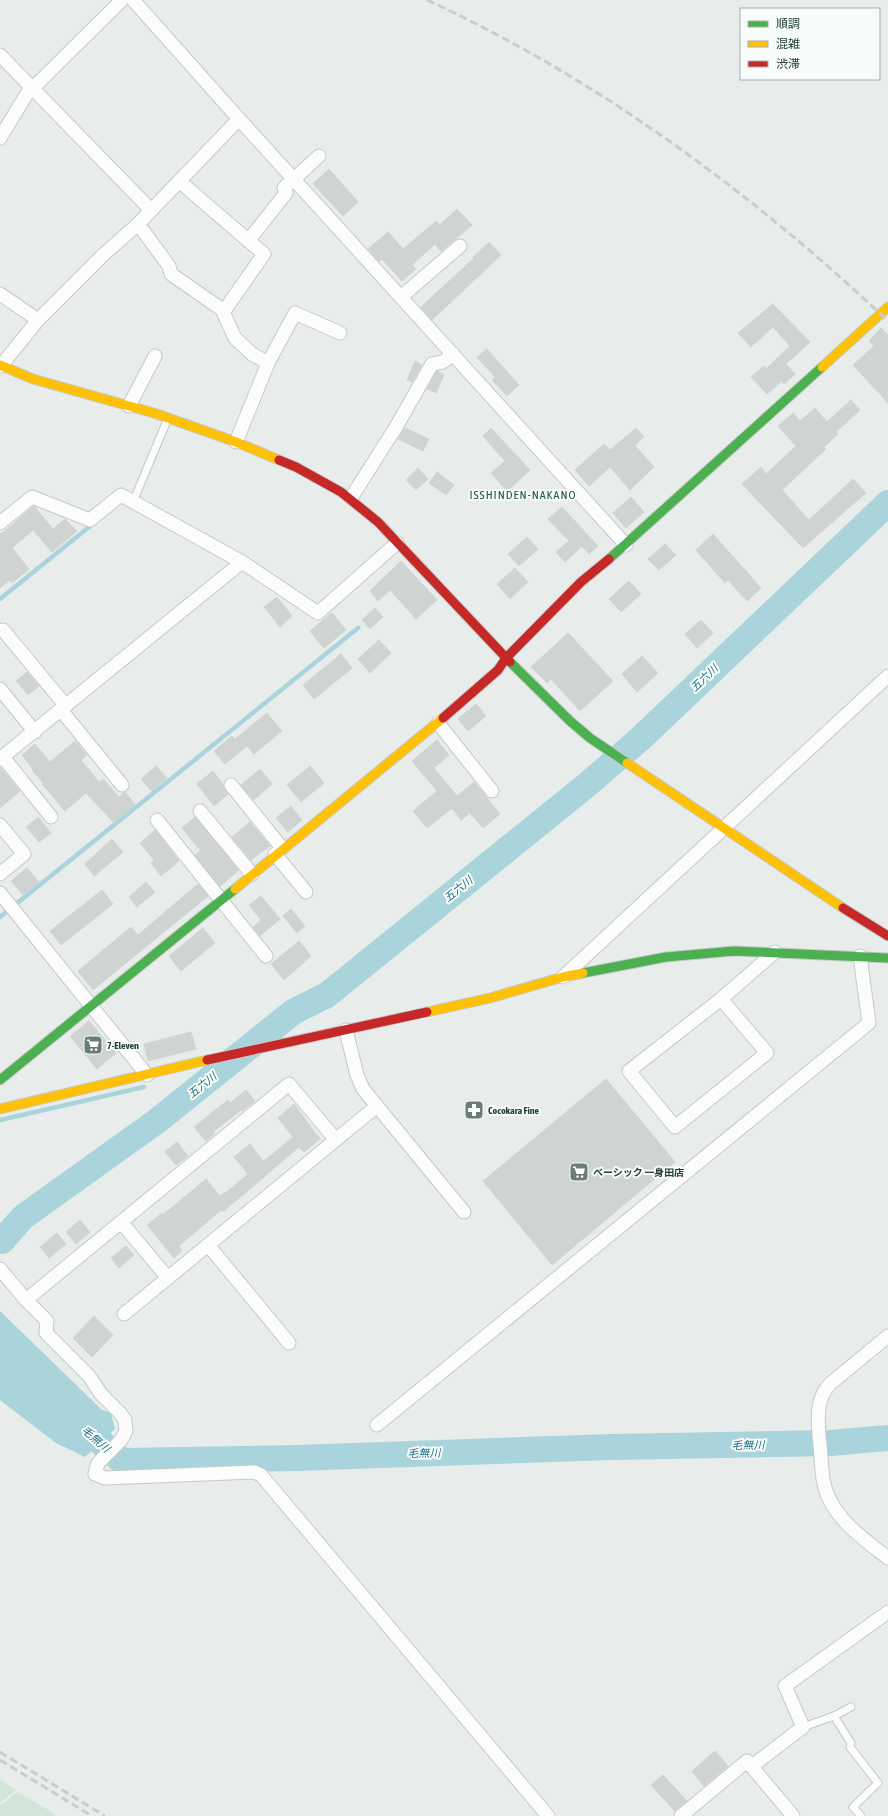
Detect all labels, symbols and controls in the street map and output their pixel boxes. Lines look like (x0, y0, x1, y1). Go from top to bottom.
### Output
legend (740, 8, 880, 80)
text: 順調 (776, 17, 800, 31)
text: 混雑 (776, 37, 800, 51)
text: 渋滞 (776, 57, 800, 71)
district label: ISSHINDEN-NAKANO (470, 488, 576, 502)
water label: 五六川 (688, 662, 721, 694)
water label: 五六川 (441, 873, 475, 904)
supermarket icon: 7-Eleven (82, 1034, 104, 1056)
place label: 7-Eleven (107, 1040, 139, 1051)
water label: 五六川 (185, 1069, 219, 1100)
pharmacy icon: Cocokara Fine (463, 1099, 485, 1121)
place label: Cocokara Fine (488, 1105, 540, 1116)
supermarket icon: ベーシック 一身田店 (568, 1161, 590, 1183)
place label: ベーシック 一身田店 (593, 1167, 684, 1178)
water label: 毛無川 (80, 1424, 113, 1455)
water label: 毛無川 (731, 1439, 766, 1451)
water label: 毛無川 (407, 1447, 442, 1459)

